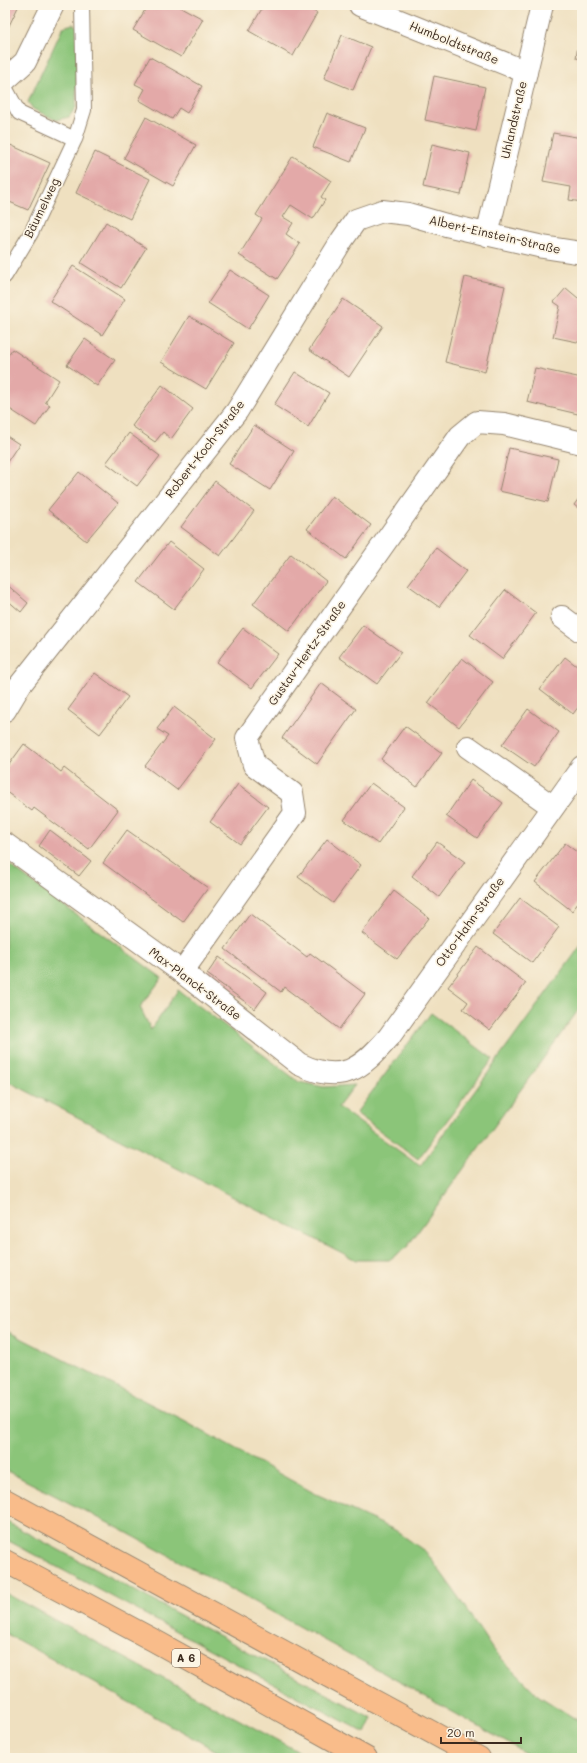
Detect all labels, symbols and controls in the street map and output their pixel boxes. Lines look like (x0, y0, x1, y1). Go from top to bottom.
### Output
street label: Humboldtstraße (407, 17, 501, 67)
street label: Uhlandstraße (496, 79, 530, 160)
street label: Bäumelweg (20, 175, 63, 240)
street label: Albert-Einstein-Straße (428, 211, 563, 257)
street label: Robert-Koch-Straße (161, 396, 247, 501)
street label: Gustav-Hertz-Straße (264, 597, 349, 708)
street label: Otto-Hahn-Straße (431, 873, 507, 970)
street label: Max-Planck-Straße (146, 943, 245, 1023)
road number: A 6 (172, 1649, 200, 1667)
scale bar (441, 1719, 521, 1745)
text: 20 m (447, 1724, 475, 1740)

